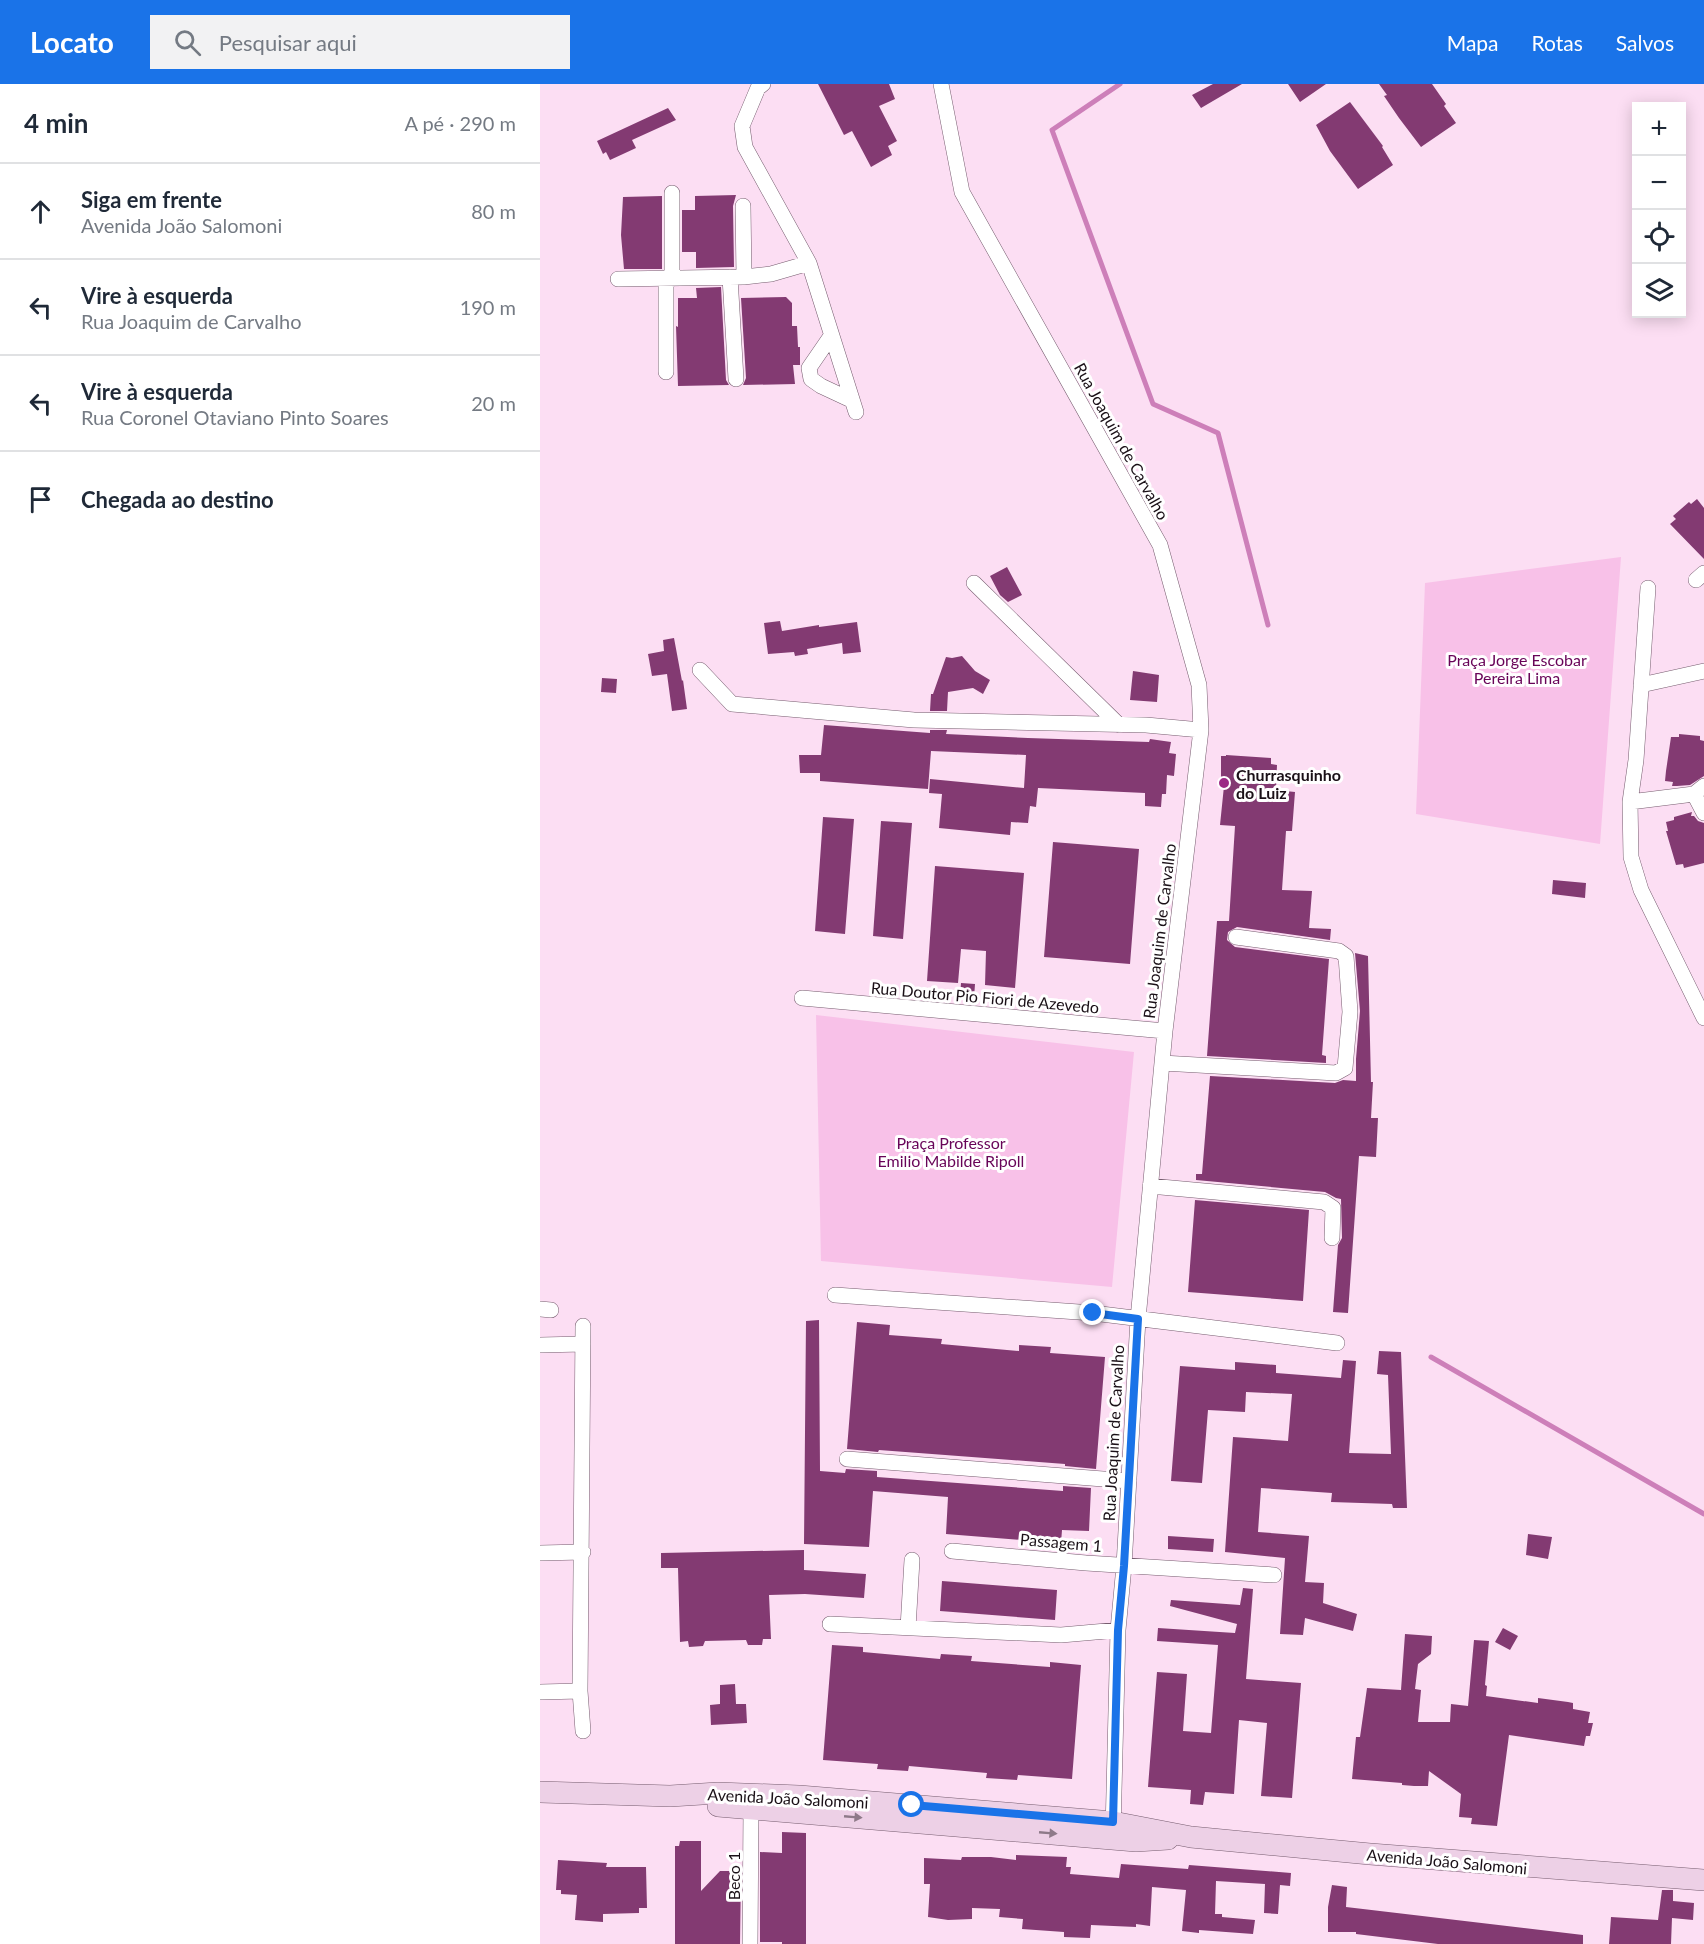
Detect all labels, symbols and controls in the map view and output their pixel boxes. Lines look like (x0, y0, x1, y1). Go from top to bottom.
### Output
search box (150, 15, 570, 69)
text: Locato (30, 25, 114, 59)
icon: search (171, 26, 204, 59)
text: Pesquisar aqui (219, 29, 357, 56)
text: Mapa (1447, 30, 1499, 55)
text: Rotas (1532, 30, 1583, 55)
text: Salvos (1616, 30, 1674, 55)
map controls (1632, 102, 1686, 318)
button: + (1632, 102, 1686, 156)
text: 4 min (24, 107, 88, 139)
text: A pé · 290 m (404, 111, 516, 135)
button: − (1632, 156, 1686, 210)
text: Siga em frente (81, 186, 222, 213)
icon: ahead (24, 195, 57, 228)
text: 80 m (471, 199, 516, 223)
button: locate (1632, 210, 1686, 264)
text: Avenida João Salomoni (81, 213, 282, 237)
button: layers (1632, 264, 1686, 318)
text: Vire à esquerda (81, 282, 233, 309)
icon: left (24, 291, 57, 324)
text: 190 m (460, 295, 516, 319)
text: Rua Joaquim de Carvalho (81, 309, 302, 333)
street label: Rua Joaquim de Carvalho (1071, 359, 1173, 523)
text: Vire à esquerda (81, 378, 233, 405)
icon: left (24, 387, 57, 420)
text: 20 m (471, 391, 516, 415)
text: Rua Coronel Otaviano Pinto Soares (81, 405, 389, 429)
icon: arrive (24, 483, 57, 516)
text: Chegada ao destino (81, 486, 274, 513)
park label: Praça Jorge Escobar Pereira Lima (1447, 650, 1587, 687)
place label: Churrasquinho do Luiz (1236, 765, 1341, 802)
marker: Churrasquinho do Luiz (1217, 776, 1231, 790)
street label: Rua Joaquim de Carvalho (1139, 842, 1179, 1020)
street label: Rua Doutor Pio Fiori de Azevedo (870, 978, 1100, 1016)
park label: Praça Professor Emilio Mabilde Ripoll (878, 1133, 1024, 1170)
route end (1079, 1299, 1105, 1325)
street label: Rua Joaquim de Carvalho (1099, 1344, 1127, 1522)
street label: Passagem 1 (1019, 1529, 1103, 1555)
street label: Avenida João Salomoni (707, 1784, 869, 1812)
route start (898, 1791, 924, 1817)
one-way arrow (844, 1812, 863, 1822)
one-way arrow (1038, 1828, 1057, 1838)
street label: Avenida João Salomoni (1366, 1845, 1528, 1877)
street label: Beco 1 (724, 1852, 743, 1900)

